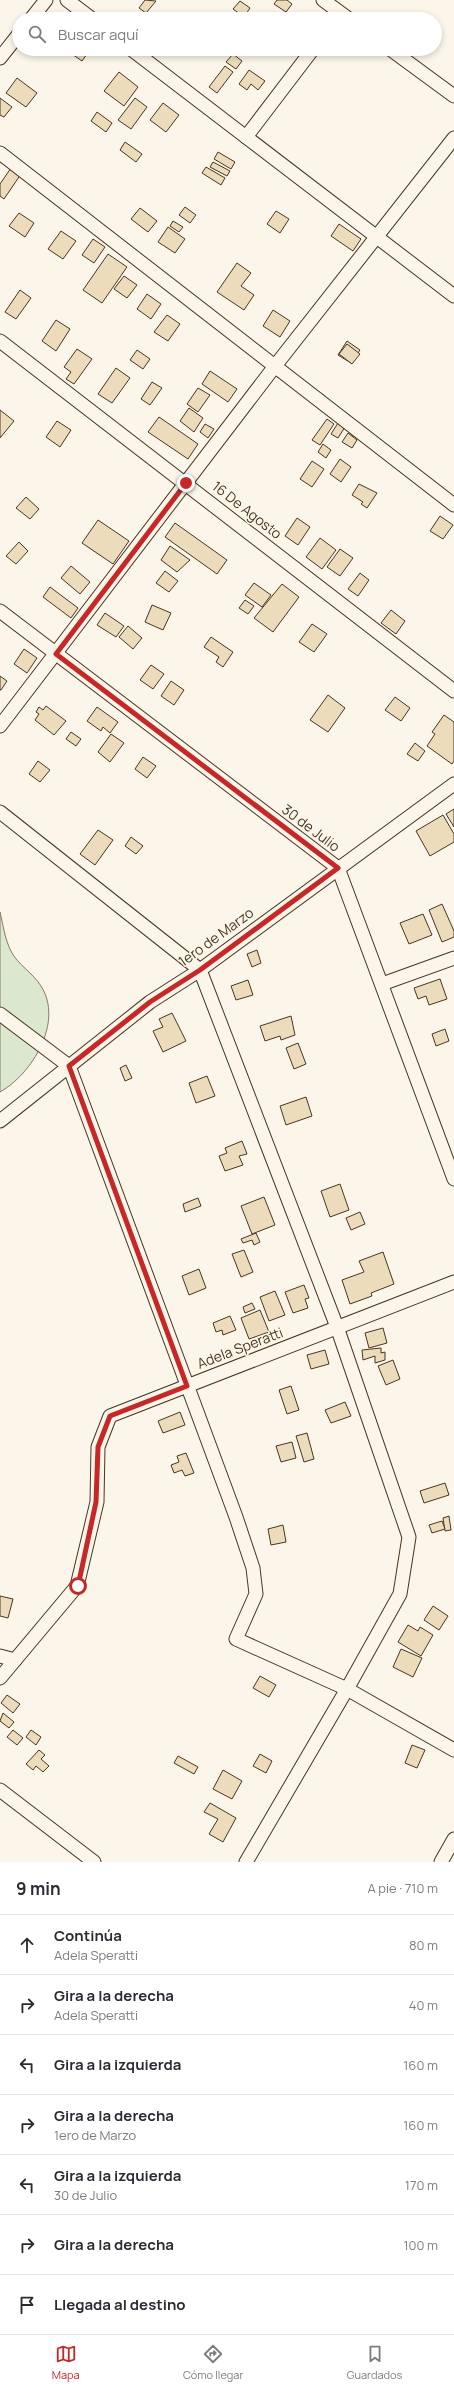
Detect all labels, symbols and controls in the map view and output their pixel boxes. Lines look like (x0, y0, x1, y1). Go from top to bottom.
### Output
search box (12, 12, 442, 56)
icon: search (26, 23, 48, 45)
text: Buscar aquí (58, 24, 139, 45)
route end (177, 474, 195, 492)
street label: 16 De Agosto (208, 476, 286, 543)
street label: 30 de Julio (278, 800, 344, 856)
street label: 1ero de Marzo (174, 903, 257, 970)
street label: Adela Speratti (194, 1322, 285, 1373)
route start (69, 1577, 87, 1595)
text: 9 min (16, 1877, 61, 1900)
text: A pie · 710 m (368, 1879, 438, 1897)
text: Continúa (54, 1925, 122, 1946)
icon: ahead (16, 1934, 38, 1956)
text: 80 m (409, 1936, 438, 1954)
text: Adela Speratti (54, 1946, 138, 1964)
text: Gira a la derecha (54, 1985, 174, 2006)
icon: right (16, 1994, 38, 2016)
text: 40 m (409, 1996, 438, 2014)
text: Adela Speratti (54, 2006, 138, 2024)
icon: left (16, 2054, 38, 2076)
text: Gira a la izquierda (54, 2054, 181, 2075)
text: 160 m (403, 2056, 438, 2074)
text: Gira a la derecha (54, 2105, 174, 2126)
icon: right (16, 2114, 38, 2136)
text: 160 m (403, 2116, 438, 2134)
text: 1ero de Marzo (54, 2126, 136, 2144)
text: Gira a la izquierda (54, 2165, 181, 2186)
icon: left (16, 2174, 38, 2196)
text: 170 m (405, 2176, 438, 2194)
text: 30 de Julio (54, 2186, 117, 2204)
icon: right (16, 2234, 38, 2256)
text: Gira a la derecha (54, 2234, 174, 2255)
text: 100 m (403, 2236, 438, 2254)
icon: arrive (16, 2294, 38, 2316)
text: Llegada al destino (54, 2294, 186, 2315)
tab: Mapa (52, 2343, 80, 2382)
tab: Cómo llegar (183, 2343, 243, 2382)
tab: Guardados (347, 2343, 402, 2382)

